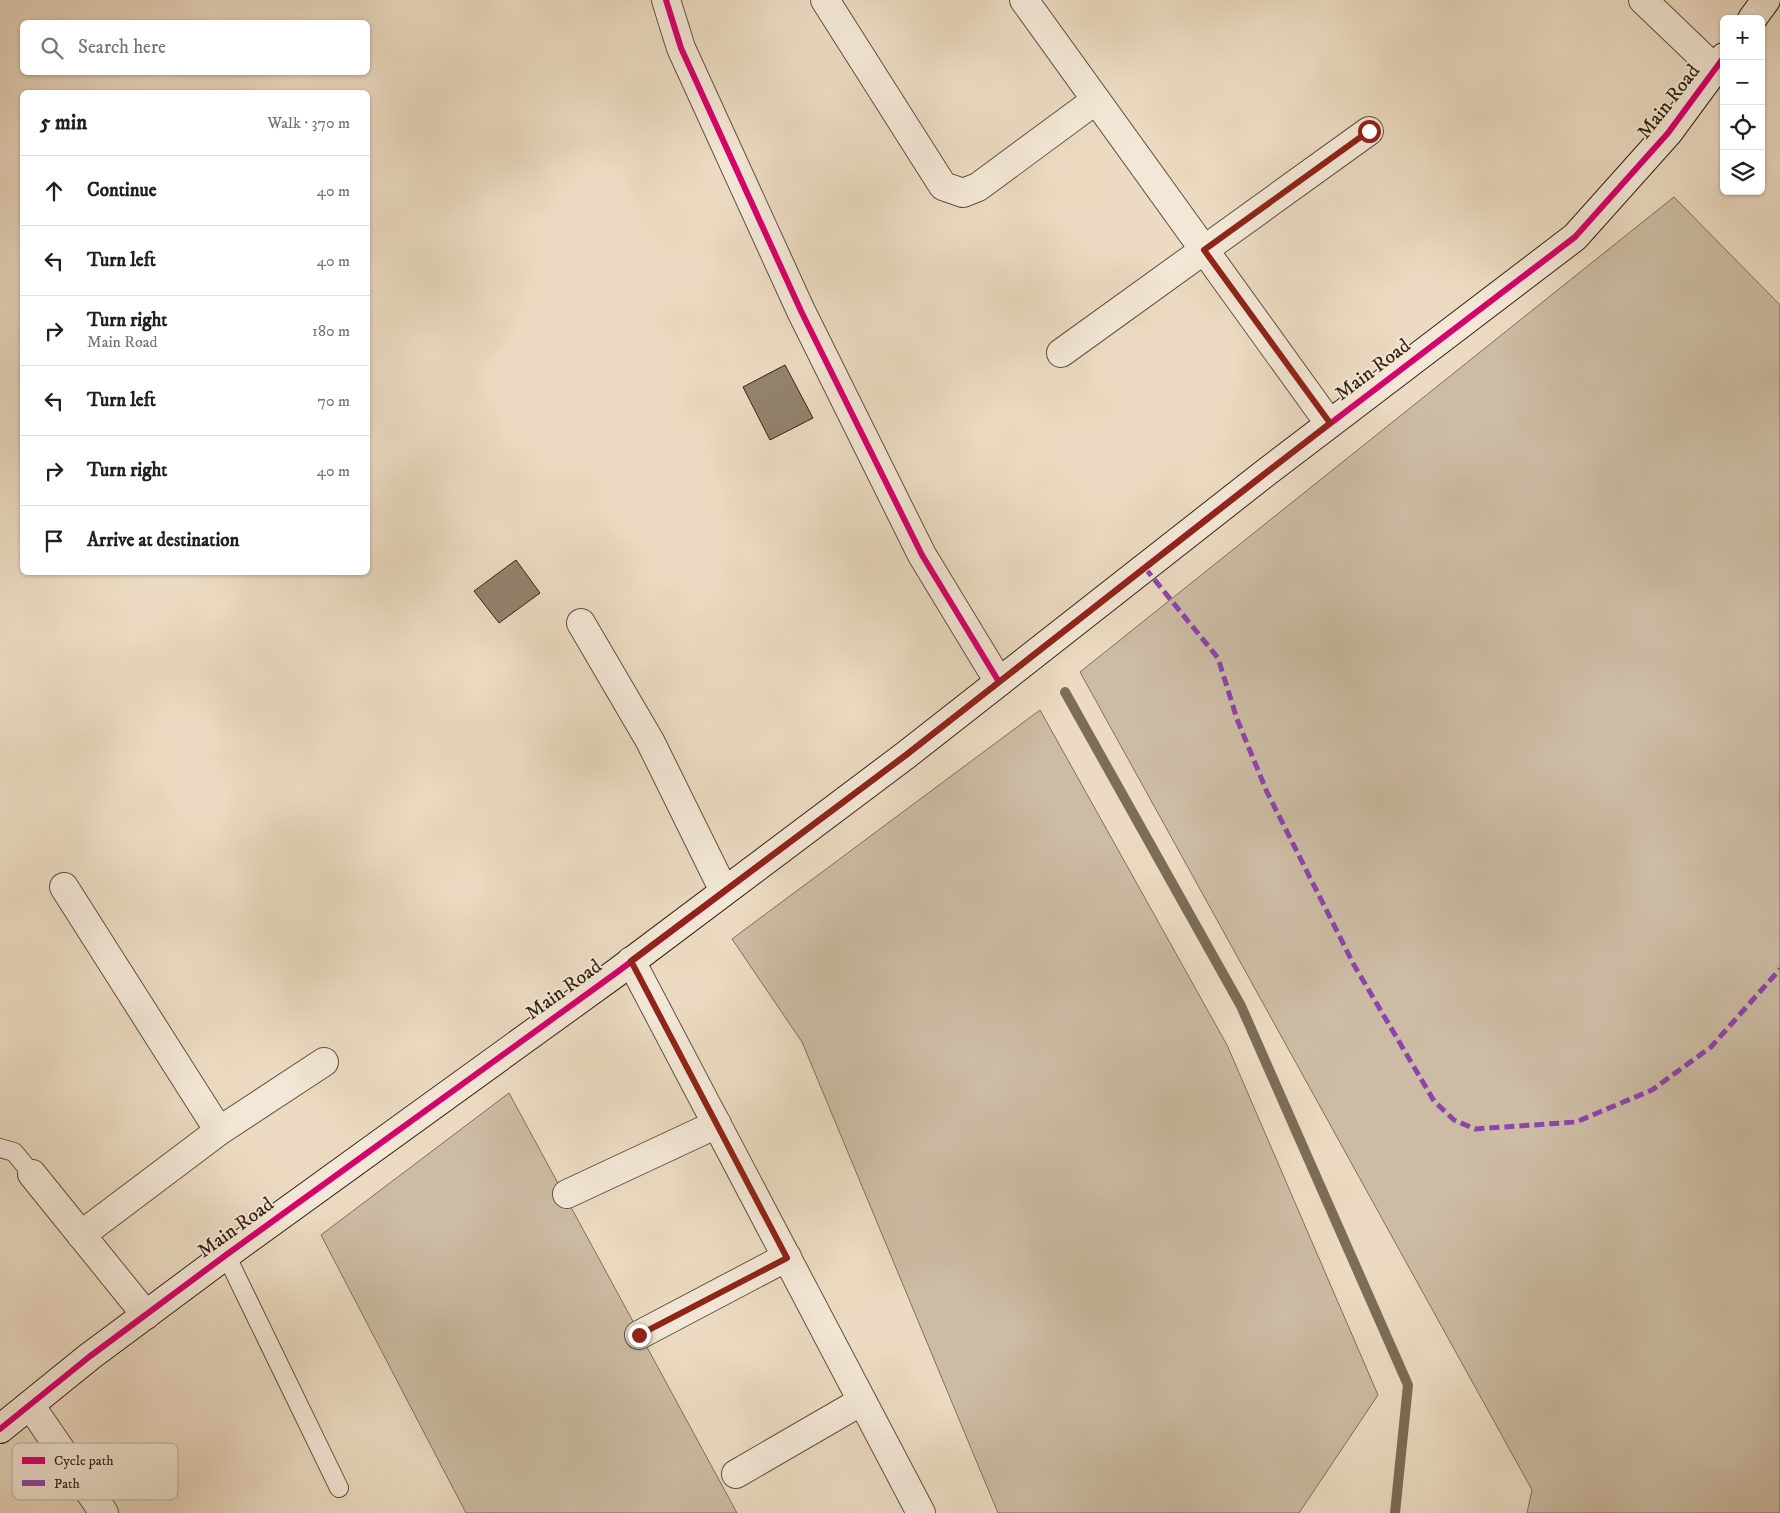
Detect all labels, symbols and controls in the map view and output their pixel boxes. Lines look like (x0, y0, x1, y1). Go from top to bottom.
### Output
map controls (1720, 15, 1765, 195)
button: + (1720, 15, 1765, 60)
search box (20, 20, 370, 75)
icon: search (38, 34, 66, 62)
text: Search here (78, 36, 166, 59)
street label: Main Road (1632, 60, 1706, 144)
button: − (1720, 60, 1765, 105)
button: locate (1720, 105, 1765, 150)
text: 5 min (40, 110, 87, 136)
text: Walk · 370 m (268, 113, 350, 133)
route start (1358, 120, 1381, 143)
button: layers (1720, 150, 1765, 195)
icon: ahead (40, 177, 68, 205)
text: Continue (87, 179, 157, 202)
text: 40 m (317, 181, 350, 201)
icon: left (40, 247, 68, 275)
text: Turn left (87, 249, 156, 272)
text: 40 m (317, 251, 350, 271)
text: Turn right (87, 309, 167, 332)
icon: right (40, 317, 68, 345)
text: 180 m (312, 321, 350, 341)
text: Main Road (87, 332, 157, 352)
street label: Main Road (1330, 334, 1416, 406)
icon: left (40, 387, 68, 415)
text: Turn left (87, 389, 156, 412)
text: 70 m (318, 391, 350, 411)
icon: right (40, 457, 68, 485)
text: Turn right (87, 459, 167, 482)
text: 40 m (317, 461, 350, 481)
icon: arrive (40, 527, 68, 555)
text: Arrive at destination (87, 529, 239, 552)
street label: Main Road (521, 954, 607, 1026)
street label: Main Road (193, 1192, 279, 1264)
route end (628, 1324, 651, 1347)
legend (12, 1443, 178, 1500)
text: Cycle path (54, 1452, 114, 1470)
text: Path (54, 1475, 81, 1493)

